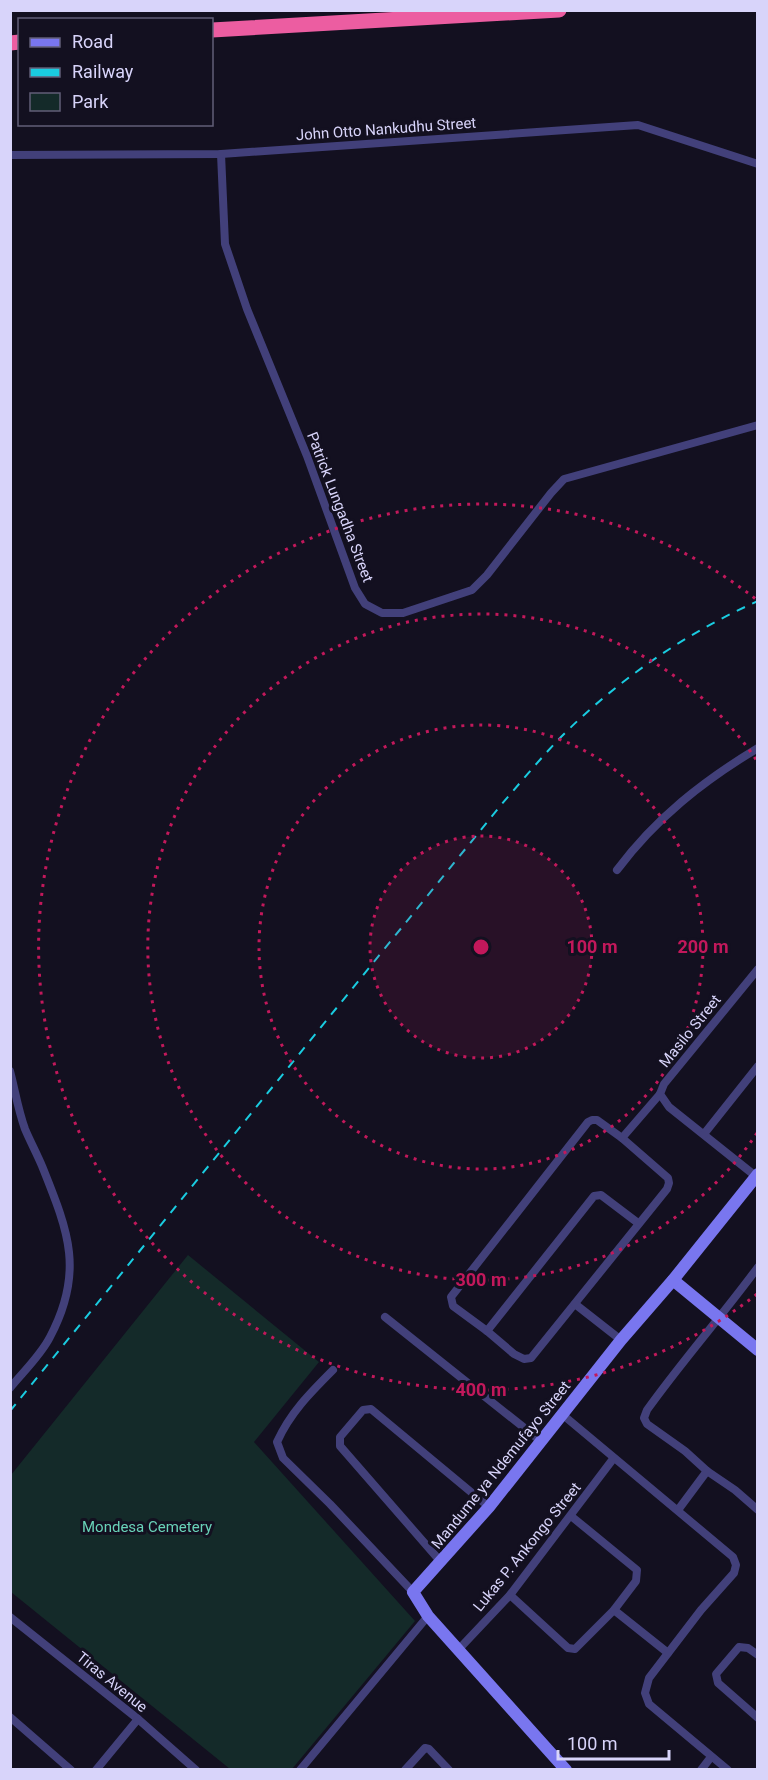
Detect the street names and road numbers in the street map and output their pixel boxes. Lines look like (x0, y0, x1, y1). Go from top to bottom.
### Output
street label: John Otto Nankudhu Street (295, 114, 477, 144)
street label: Patrick Lungadha Street (303, 429, 377, 585)
street label: Masilo Street (655, 991, 725, 1071)
street label: Mandume ya Ndemufayo Street (428, 1377, 574, 1553)
street label: Lukas P. Ankongo Street (469, 1479, 585, 1615)
street label: Tiras Avenue (73, 1648, 151, 1716)

